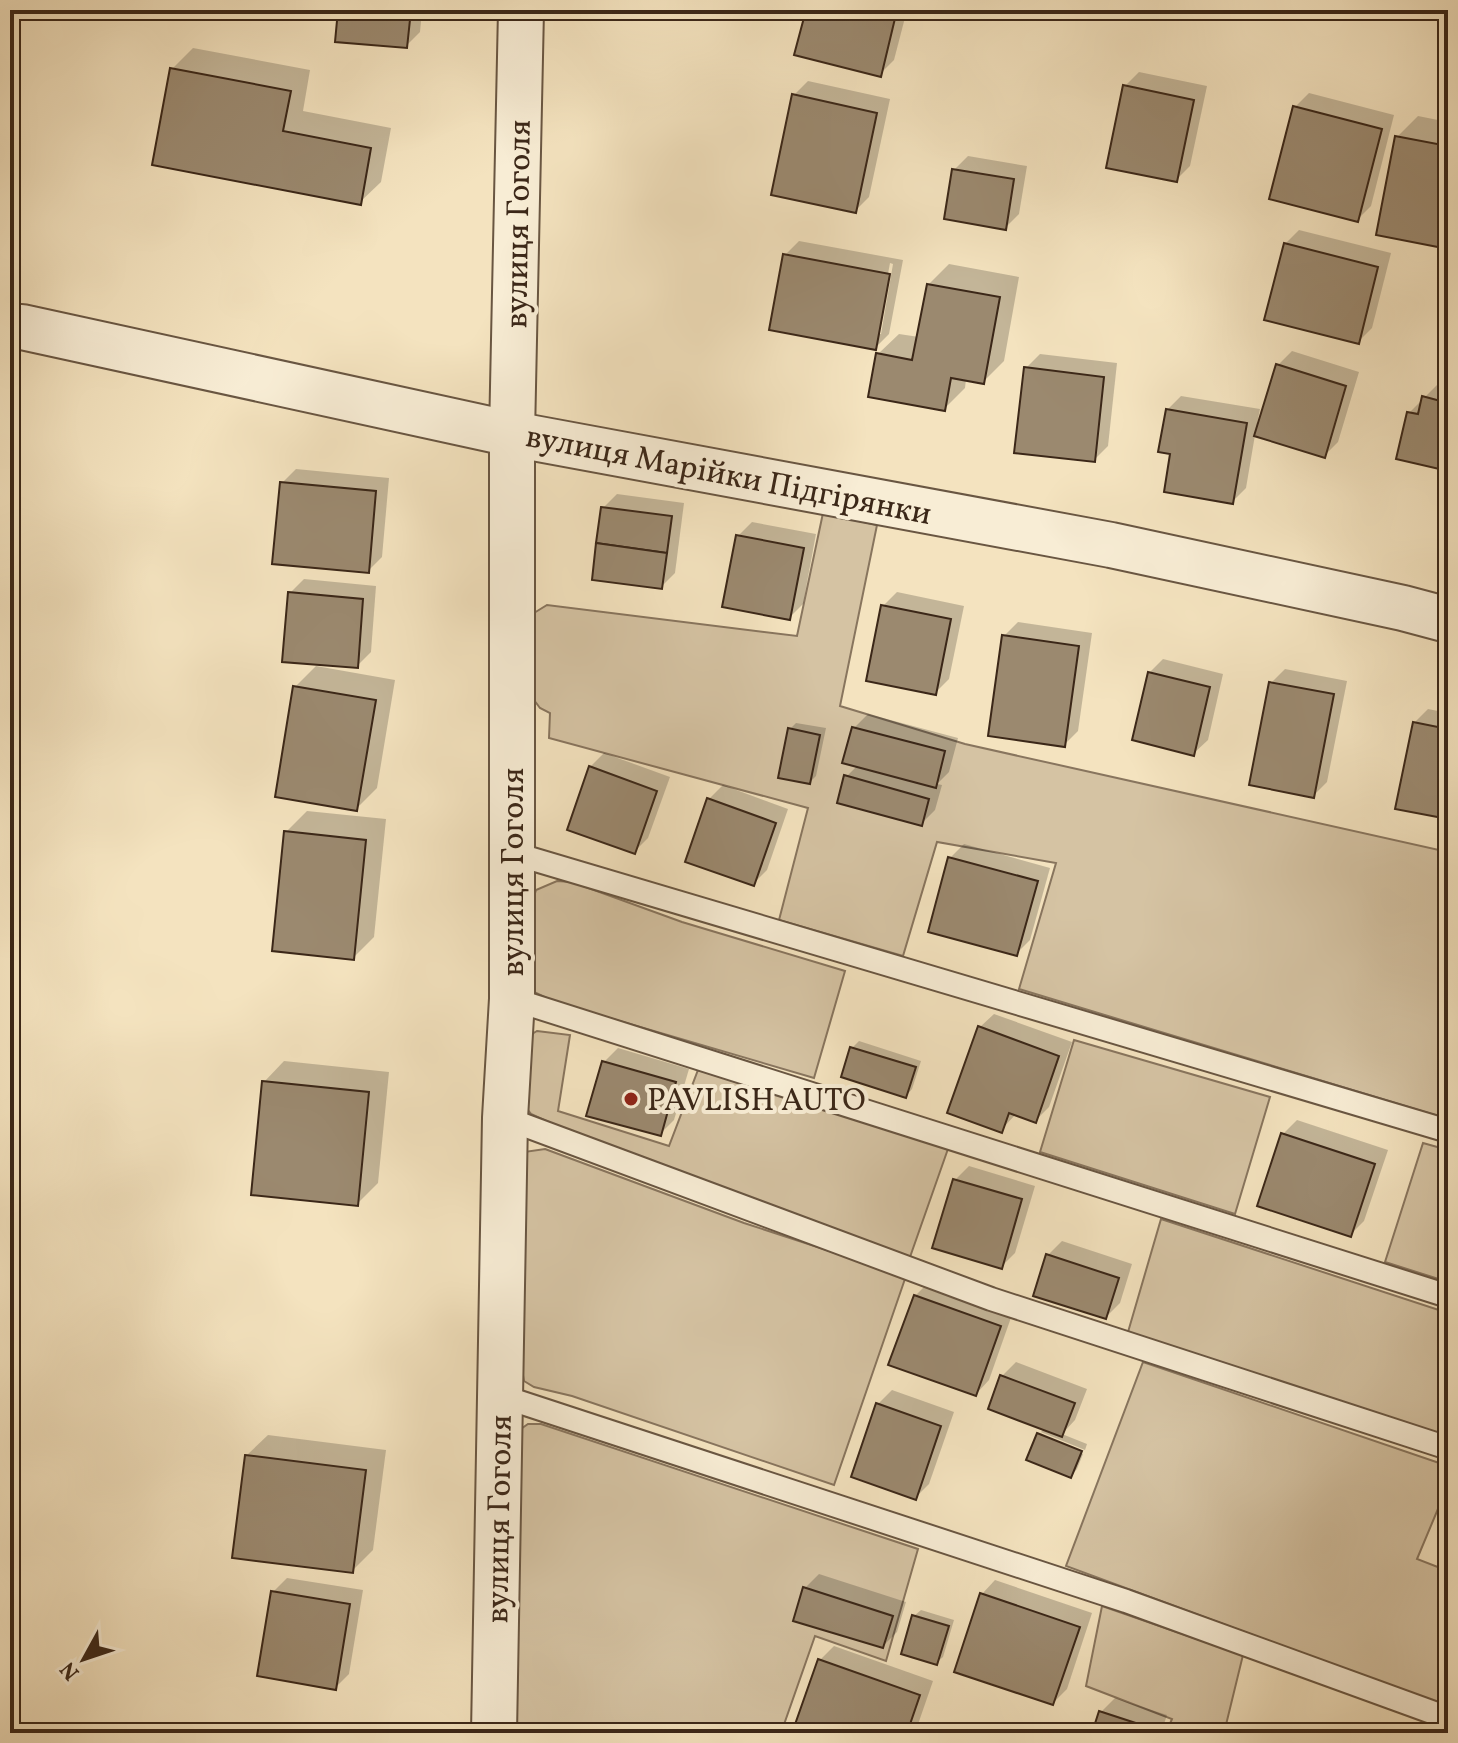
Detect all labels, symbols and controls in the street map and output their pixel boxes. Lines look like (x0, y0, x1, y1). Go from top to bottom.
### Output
street label: вулиця Гоголя (496, 119, 544, 329)
street label: вулиця Марійки Підгірянки (522, 416, 935, 538)
street label: вулиця Гоголя (493, 768, 537, 976)
place label: PAVLISH AUTO (647, 1080, 866, 1124)
marker: PAVLISH AUTO (622, 1090, 640, 1108)
street label: вулиця Гоголя (477, 1414, 525, 1624)
north arrow (44, 1619, 124, 1699)
text: N (54, 1654, 88, 1686)

